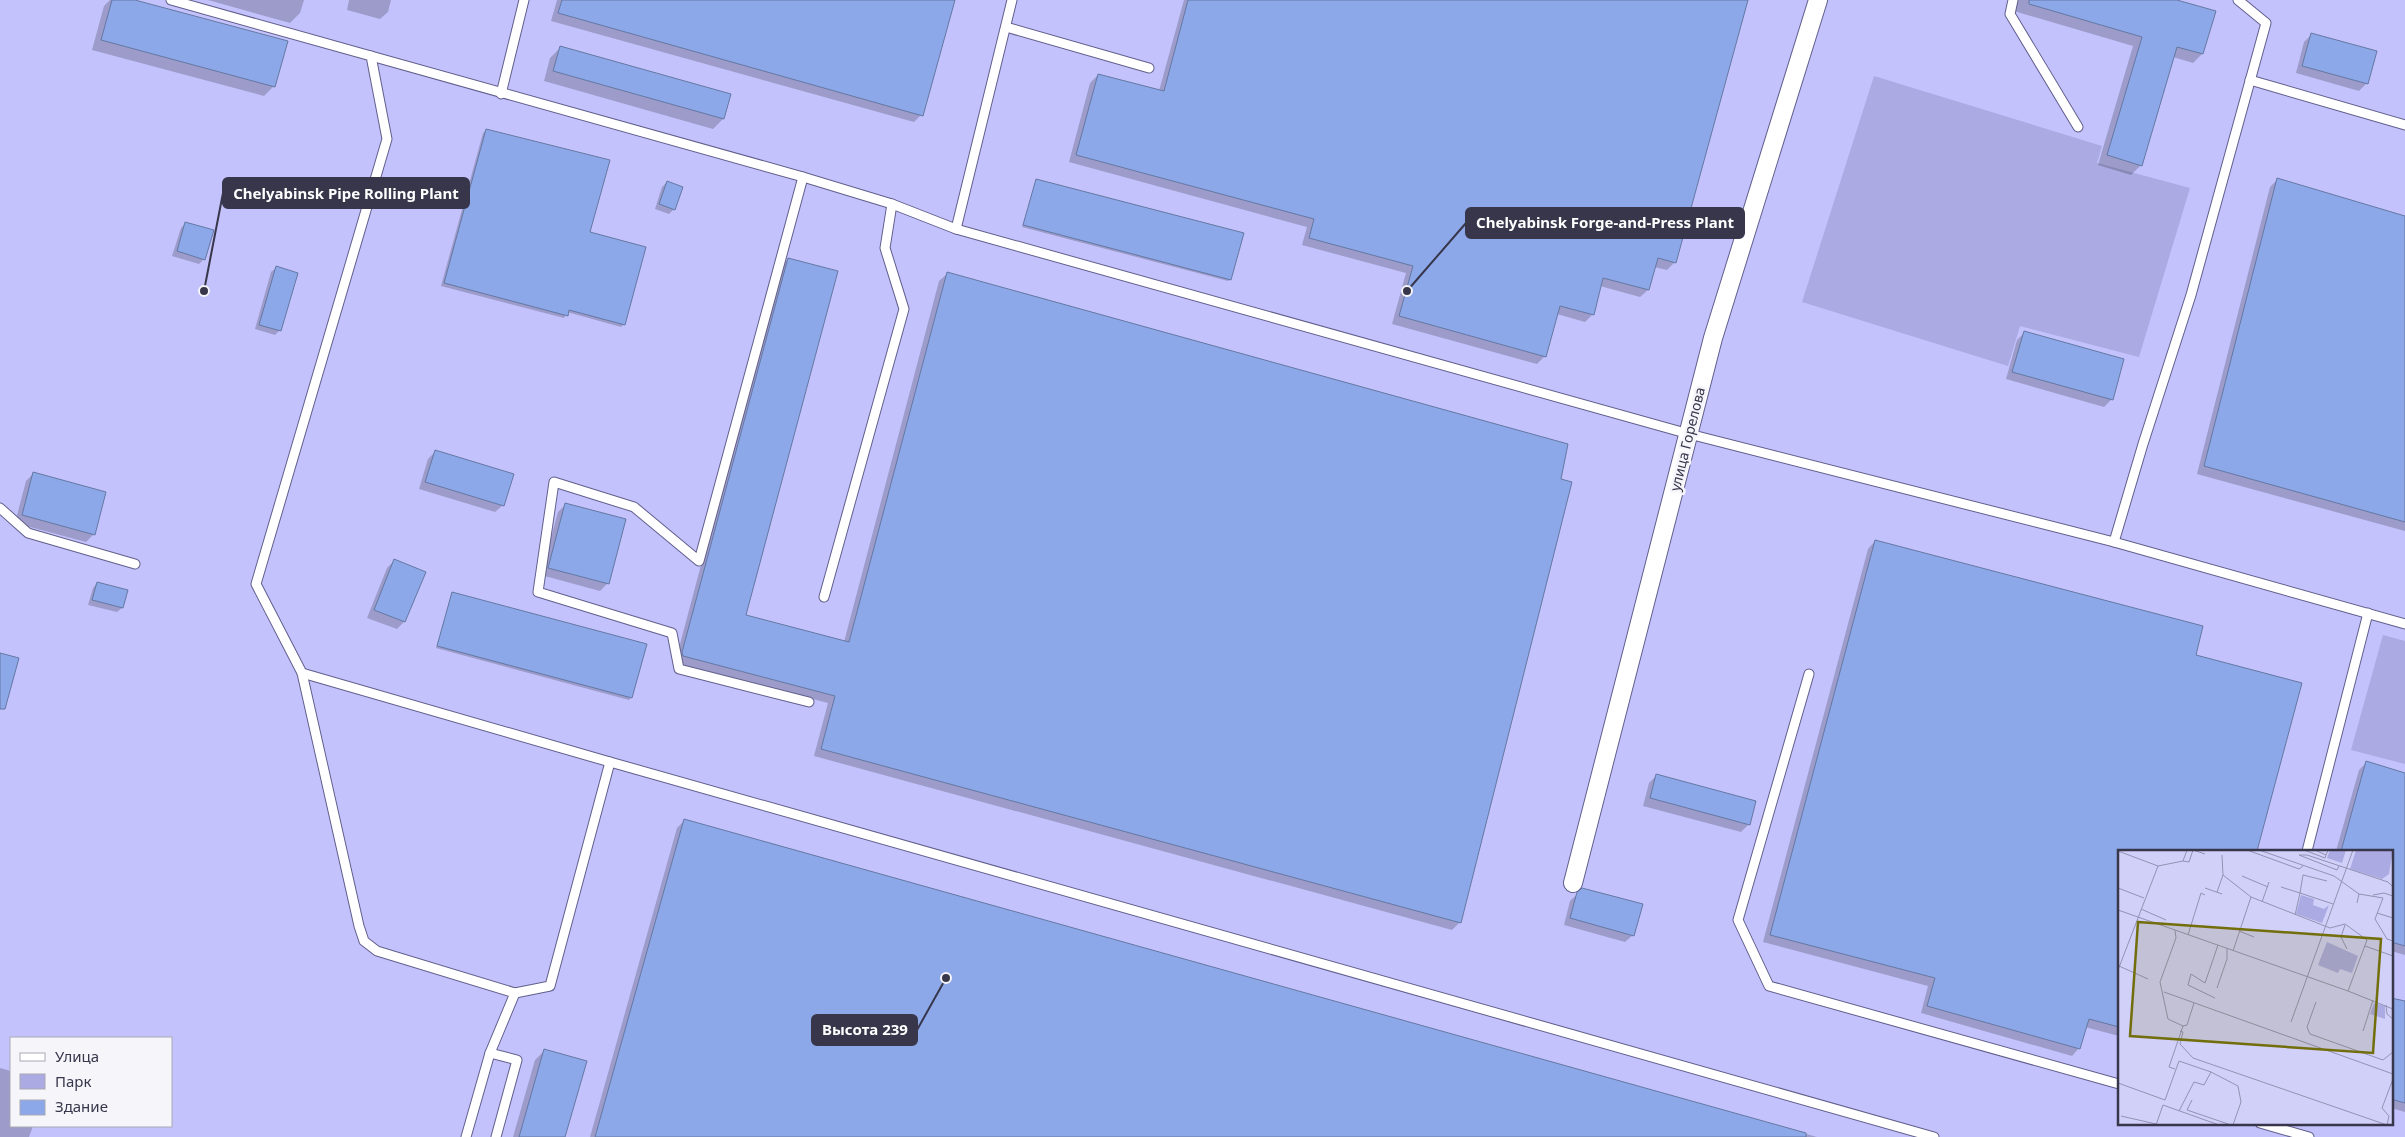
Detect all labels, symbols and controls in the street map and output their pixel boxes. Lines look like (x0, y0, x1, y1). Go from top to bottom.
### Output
callout: Chelyabinsk Pipe Rolling Plant (223, 178, 469, 208)
text: Chelyabinsk Pipe Rolling Plant (233, 183, 459, 203)
callout: Chelyabinsk Forge-and-Press Plant (1466, 208, 1744, 238)
text: Chelyabinsk Forge-and-Press Plant (1476, 212, 1734, 232)
street label: улица Горелова (1665, 385, 1709, 493)
inset map (2118, 850, 2392, 1124)
callout: Высота 239 (812, 1015, 917, 1045)
text: Высота 239 (822, 1019, 908, 1039)
legend (10, 1037, 172, 1127)
text: Улица (55, 1046, 99, 1066)
text: Парк (55, 1071, 91, 1091)
text: Здание (55, 1096, 108, 1116)

